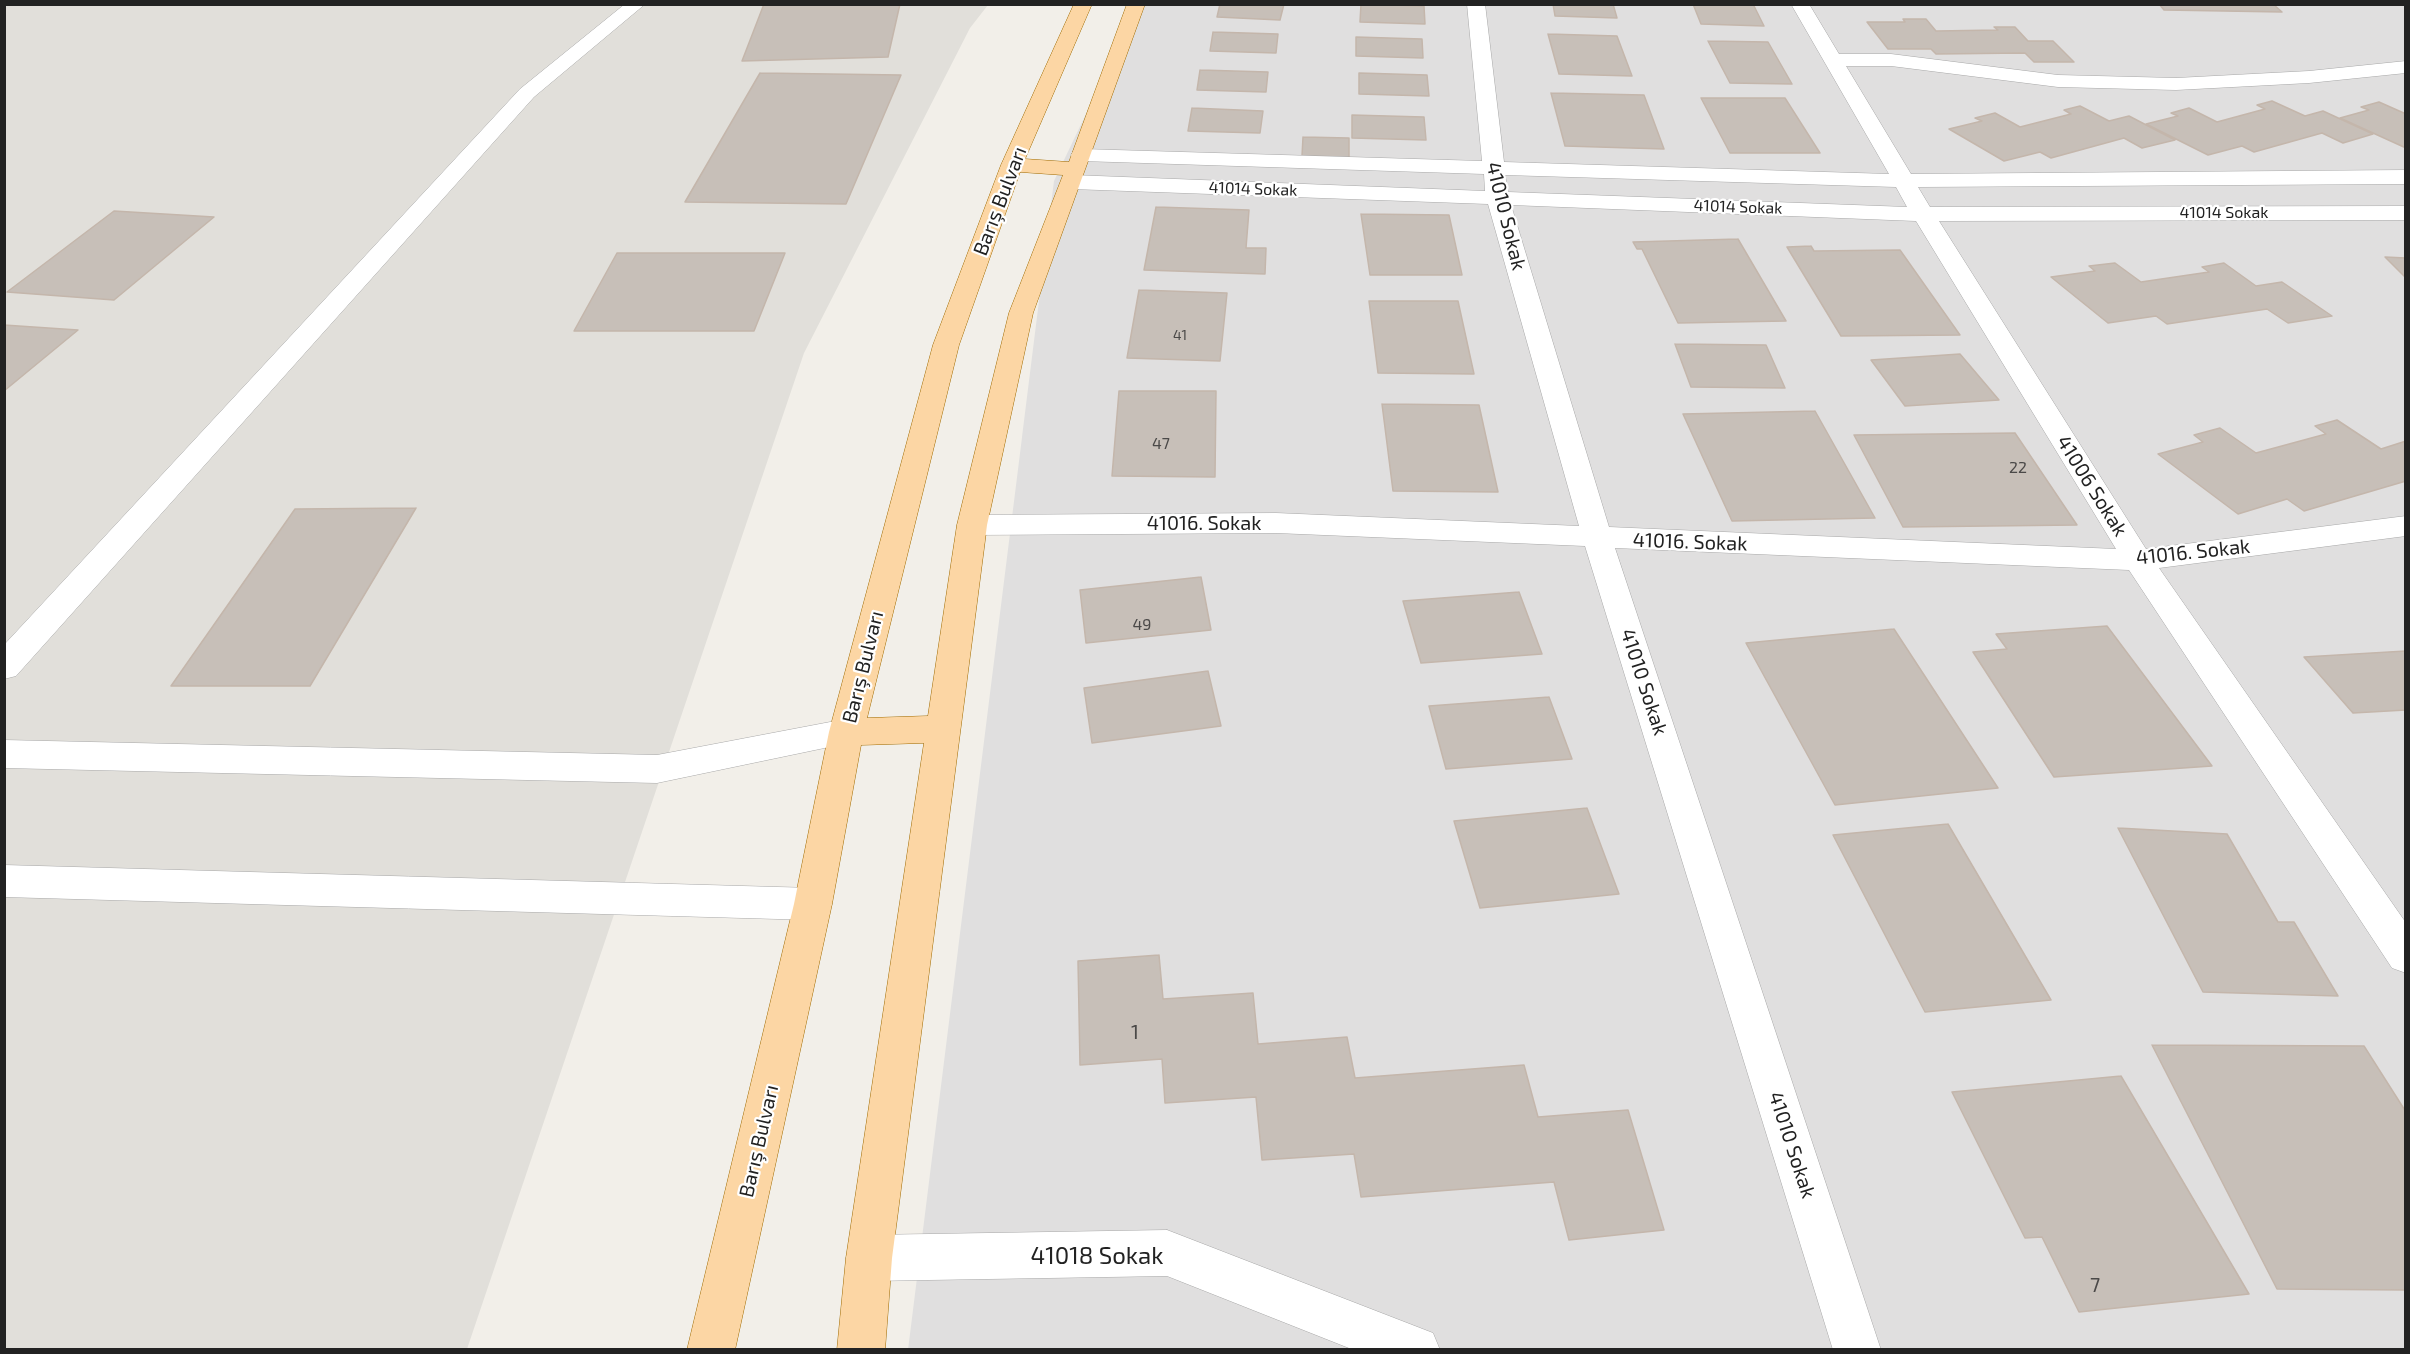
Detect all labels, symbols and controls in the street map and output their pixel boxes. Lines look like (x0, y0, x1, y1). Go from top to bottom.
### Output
street label: Barış Bulvarı (968, 143, 1032, 259)
street label: 41010 Sokak (1481, 159, 1531, 273)
street label: 41014 Sokak (1208, 178, 1298, 200)
street label: 41014 Sokak (1693, 196, 1783, 218)
street label: 41014 Sokak (2180, 203, 2268, 223)
house number: 41 (1173, 327, 1187, 343)
street label: 41006 Sokak (2052, 431, 2132, 541)
house number: 47 (1152, 434, 1170, 454)
house number: 22 (2009, 458, 2027, 478)
street label: 41016. Sokak (1147, 511, 1261, 535)
street label: 41016. Sokak (1632, 528, 1748, 556)
street label: 41016. Sokak (2135, 534, 2251, 570)
street label: Barış Bulvarı (837, 608, 889, 726)
house number: 49 (1133, 615, 1151, 635)
street label: 41010 Sokak (1615, 626, 1673, 738)
house number: 1 (1131, 1020, 1139, 1044)
street label: Barış Bulvarı (734, 1082, 784, 1200)
street label: 41010 Sokak (1763, 1089, 1821, 1201)
street label: 41018 Sokak (1031, 1242, 1163, 1270)
house number: 7 (2090, 1273, 2100, 1297)

